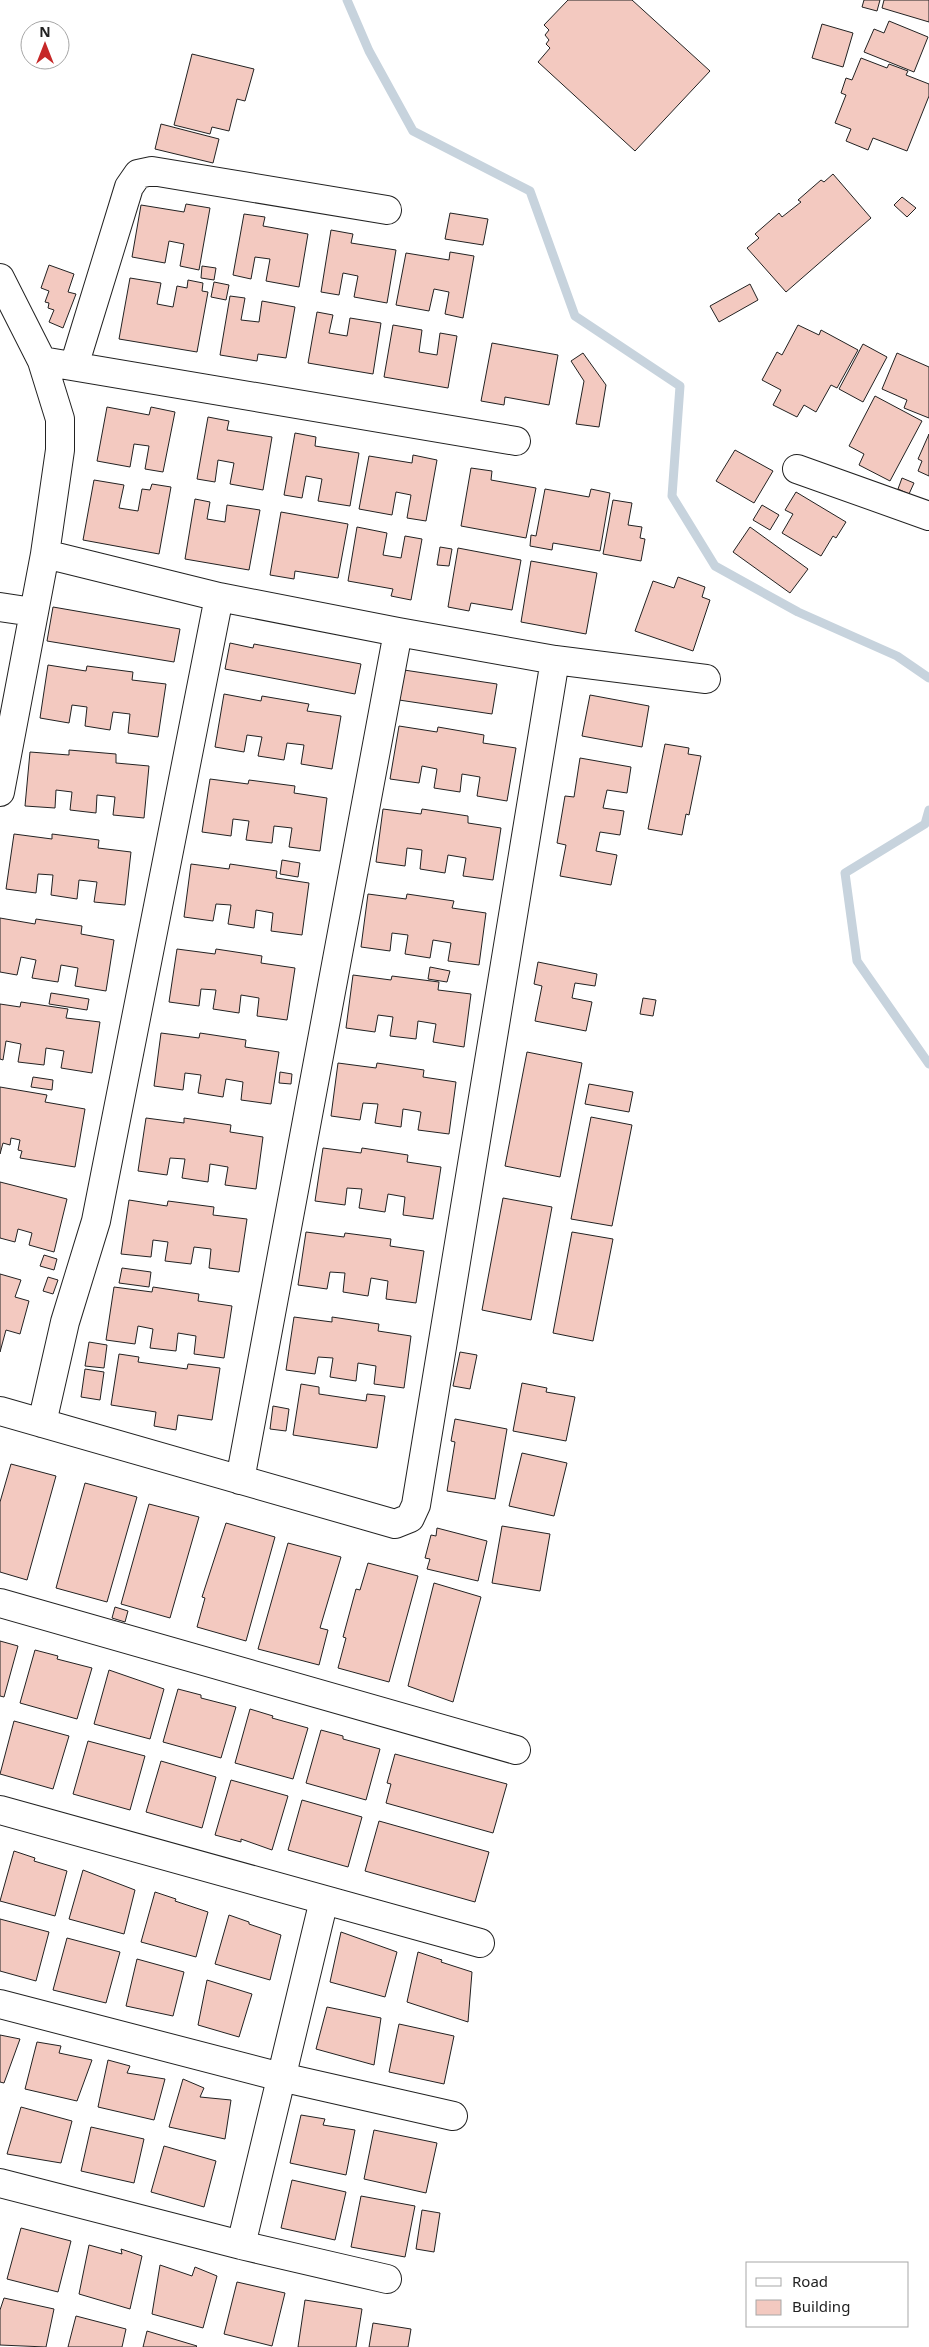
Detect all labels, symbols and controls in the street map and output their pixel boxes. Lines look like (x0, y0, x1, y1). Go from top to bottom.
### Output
north arrow (20, 20, 70, 70)
text: N (39, 22, 51, 41)
legend (746, 2262, 909, 2327)
text: Road (792, 2271, 828, 2291)
text: Building (792, 2296, 850, 2316)

